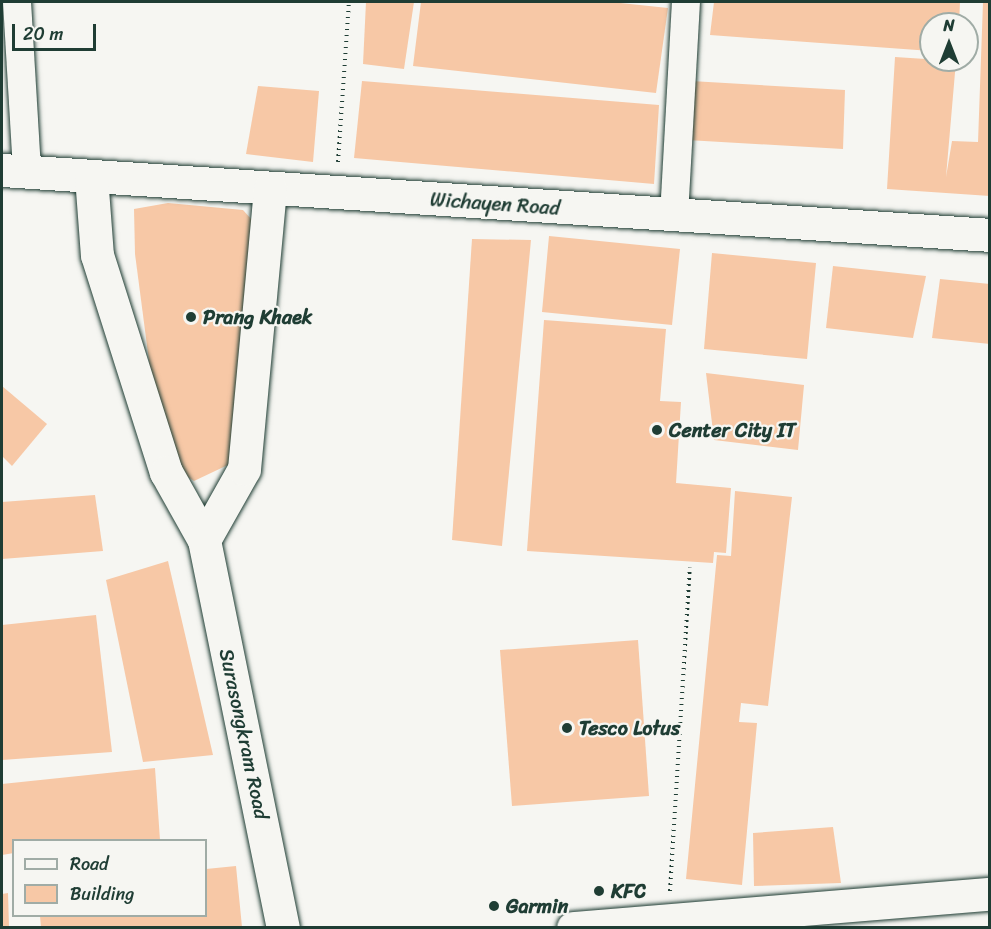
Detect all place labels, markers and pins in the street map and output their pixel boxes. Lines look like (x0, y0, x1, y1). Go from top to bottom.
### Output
place label: Prang Khaek (203, 305, 313, 329)
marker: Prang Khaek (184, 310, 198, 324)
place label: Center City IT (669, 418, 796, 442)
marker: Center City IT (650, 423, 664, 437)
place label: Tesco Lotus (579, 716, 681, 740)
marker: Tesco Lotus (560, 721, 574, 735)
place label: KFC (611, 879, 646, 903)
marker: KFC (592, 884, 606, 898)
place label: Garmin (506, 894, 568, 918)
marker: Garmin (487, 899, 501, 913)

